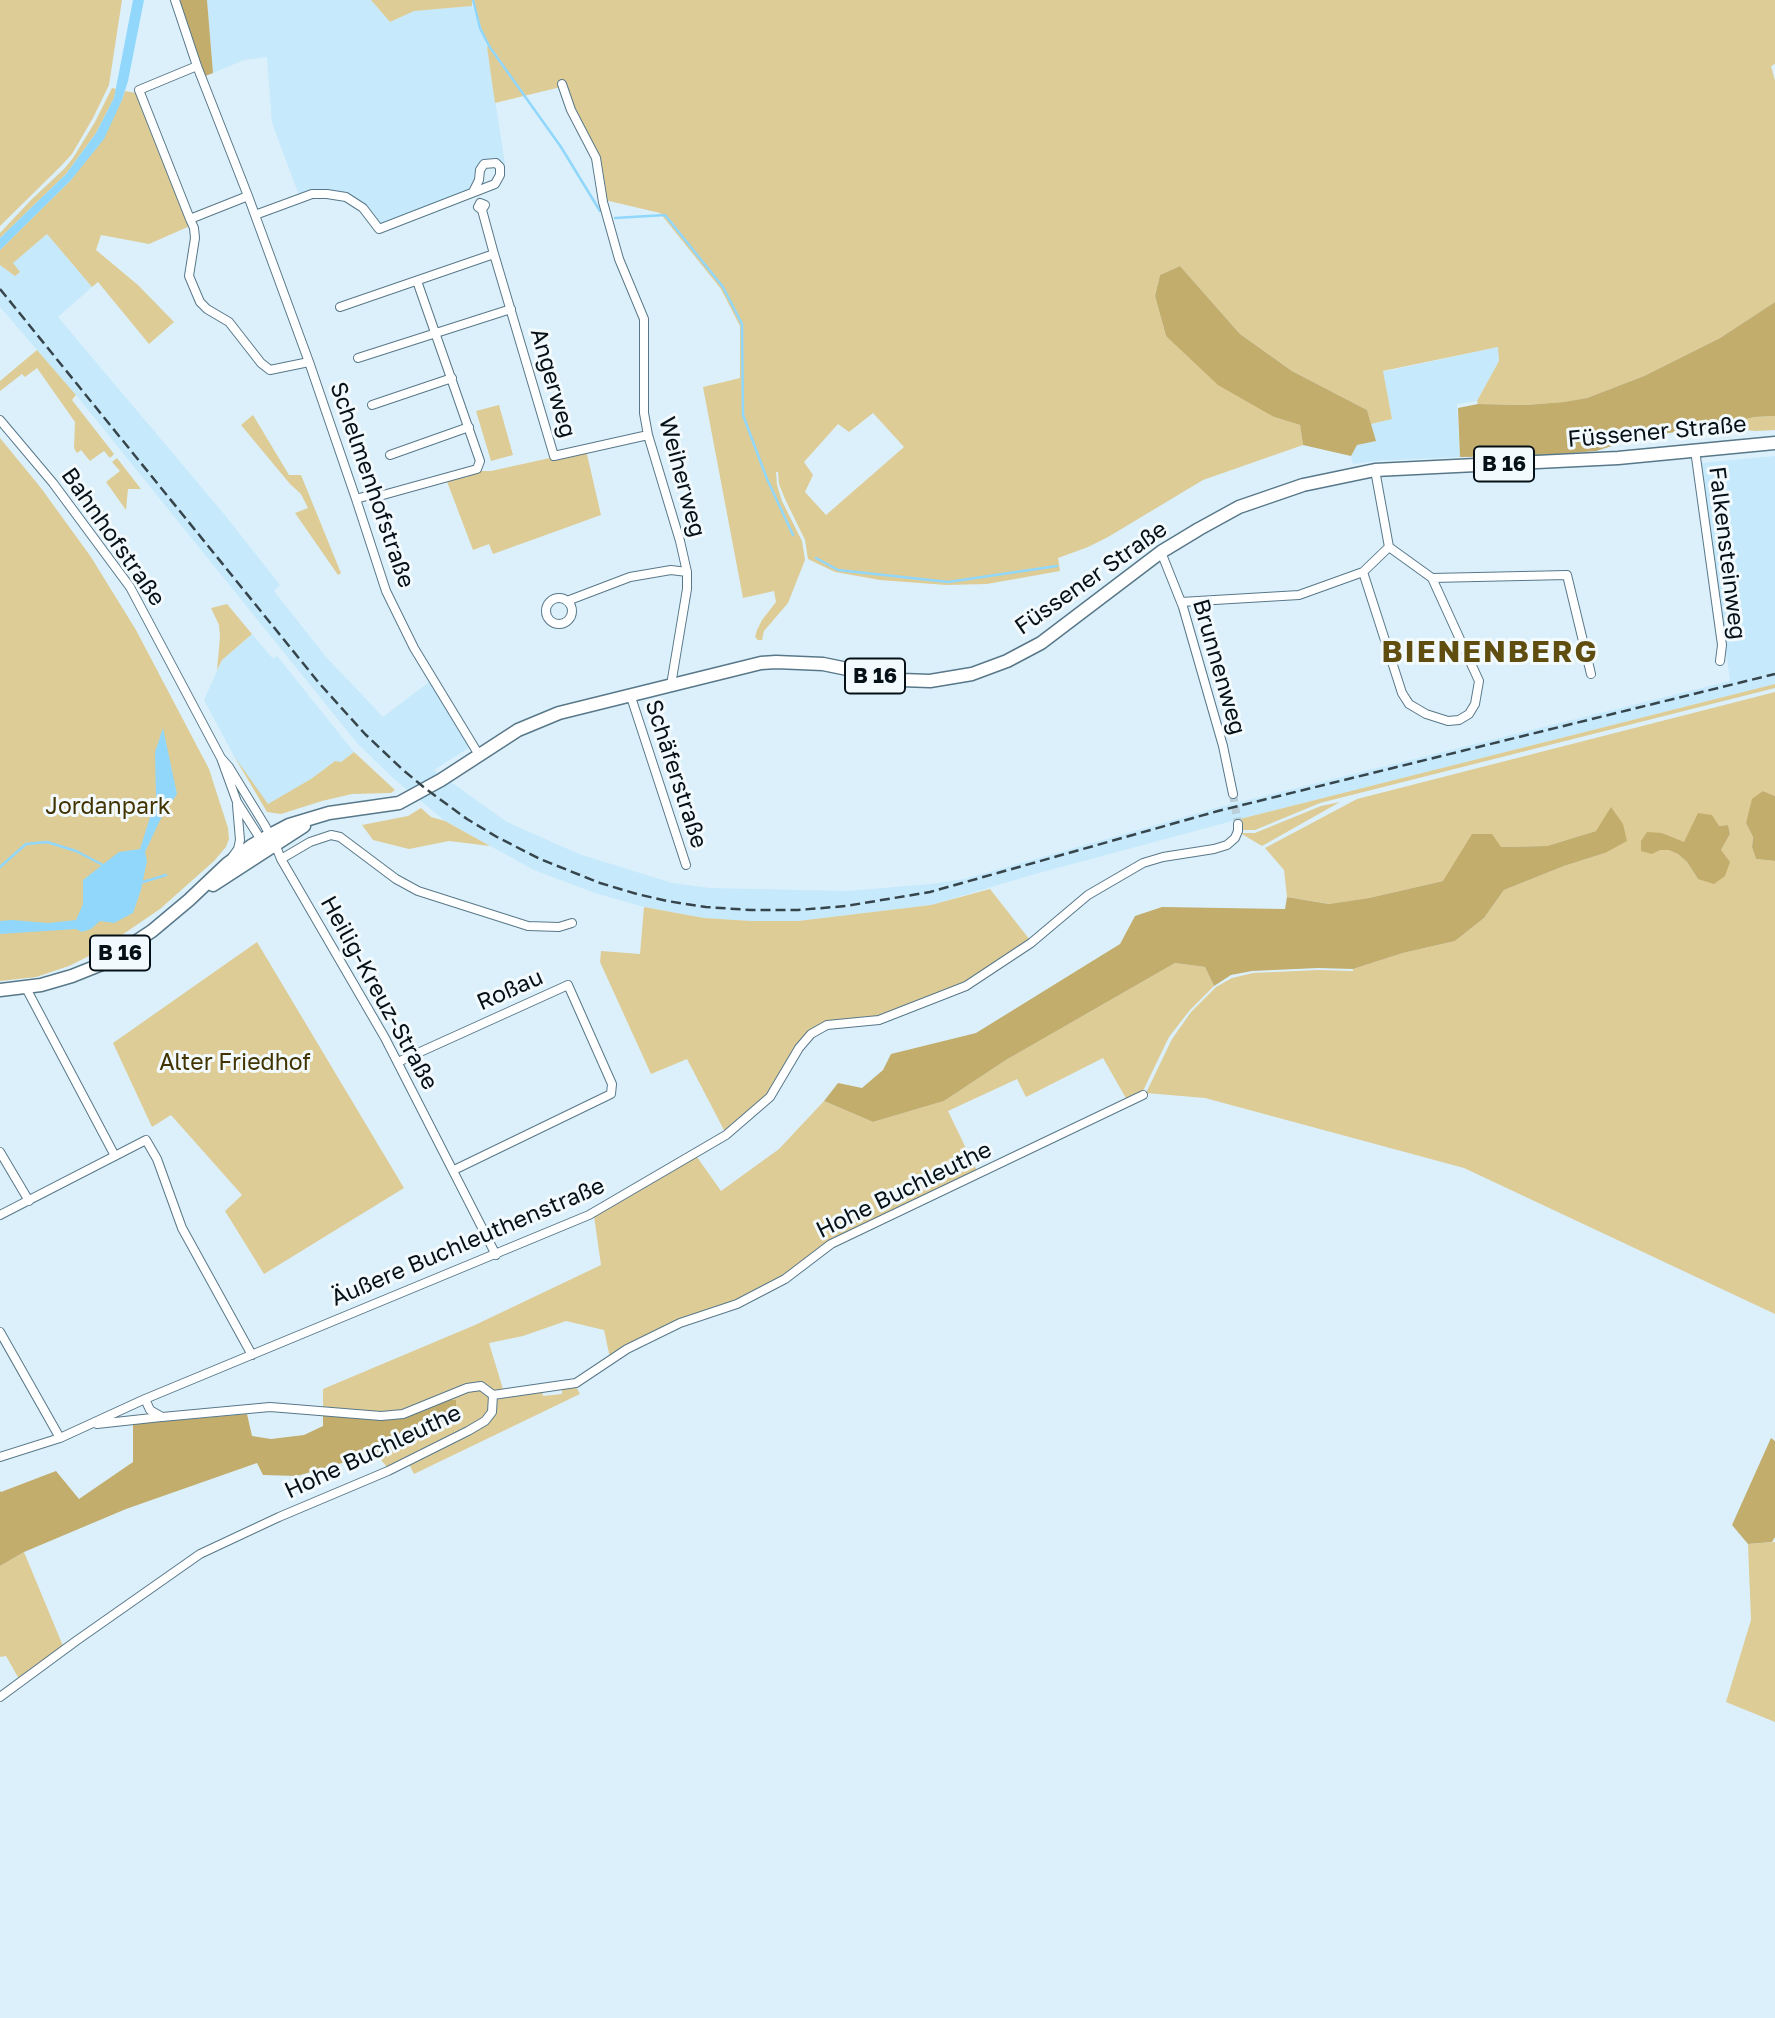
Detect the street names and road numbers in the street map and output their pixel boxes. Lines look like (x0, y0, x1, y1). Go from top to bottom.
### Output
street label: Angerweg (524, 325, 582, 441)
street label: Schelmenhofstraße (324, 378, 420, 592)
street label: Füssener Straße (1566, 410, 1748, 454)
street label: Weiherweg (653, 414, 711, 540)
road number: B 16 (1474, 447, 1534, 482)
street label: Bahnhofstraße (55, 462, 171, 612)
street label: Falkensteinweg (1703, 465, 1751, 641)
street label: Füssener Straße (1010, 515, 1172, 641)
street label: Brunnenweg (1186, 596, 1252, 738)
road number: B 16 (845, 658, 905, 694)
street label: Schäferstraße (639, 696, 713, 852)
street label: Heilig-Kreuz-Straße (314, 891, 444, 1095)
road number: B 16 (90, 936, 150, 970)
street label: Roßau (473, 963, 547, 1017)
street label: Hohe Buchleuthe (812, 1136, 996, 1244)
street label: Äußere Buchleuthenstraße (327, 1172, 609, 1312)
street label: Hohe Buchleuthe (280, 1399, 466, 1505)

